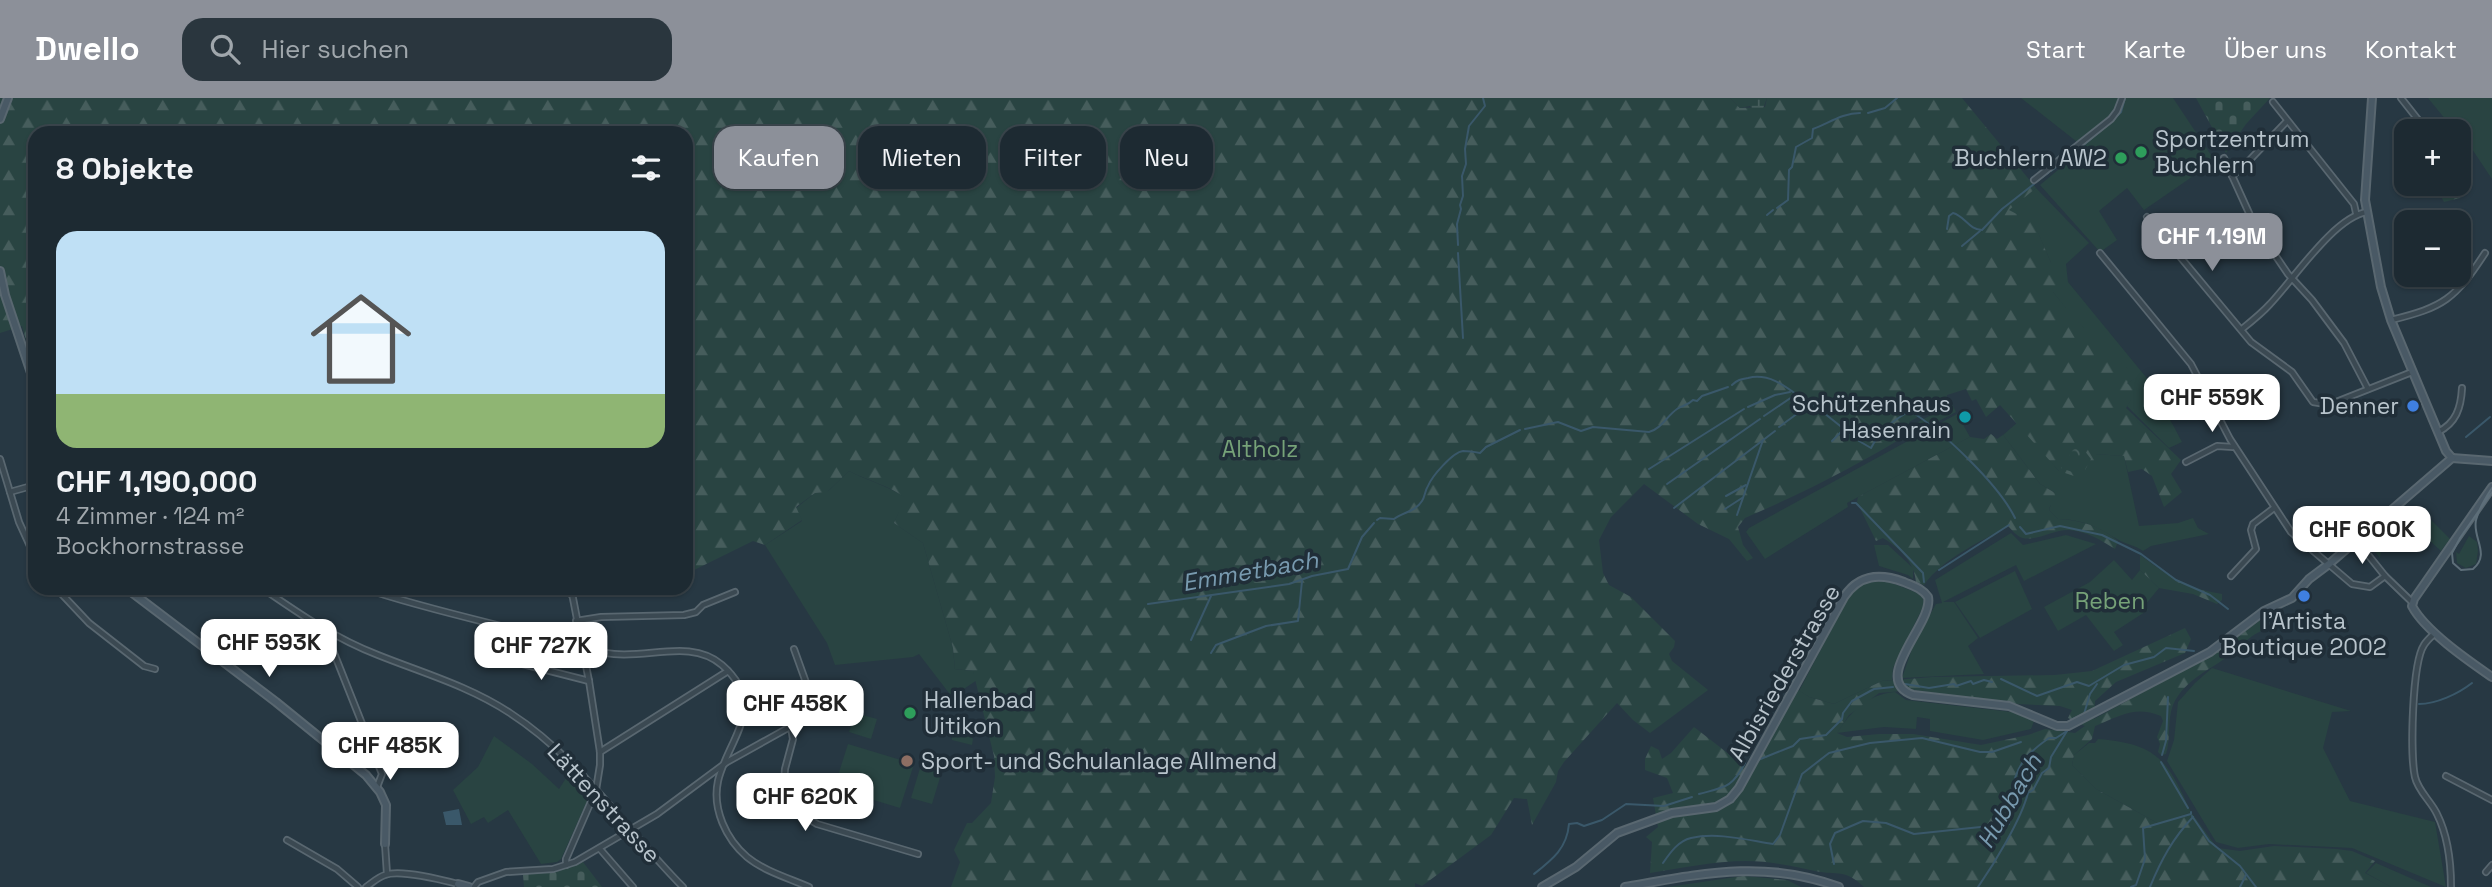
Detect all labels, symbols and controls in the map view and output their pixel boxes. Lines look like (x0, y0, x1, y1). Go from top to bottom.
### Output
search box (182, 18, 672, 81)
text: Dwello (35, 28, 140, 70)
icon: search (206, 30, 244, 68)
text: Hier suchen (262, 32, 409, 66)
text: Start (2026, 34, 2086, 65)
text: Karte (2124, 34, 2186, 65)
text: Über uns (2224, 34, 2327, 65)
text: Kontakt (2365, 34, 2457, 65)
map controls (2394, 119, 2471, 287)
button: + (2394, 119, 2471, 196)
place label: Sportzentrum Buchlern (2155, 124, 2309, 180)
chip: Kaufen (714, 126, 844, 189)
chip: Mieten (858, 126, 986, 189)
chip: Filter (1000, 126, 1106, 189)
chip: Neu (1120, 126, 1213, 189)
place label: Buchlern AW2 (1954, 143, 2107, 173)
marker: Sportzentrum Buchlern (2133, 144, 2149, 160)
text: 8 Objekte (56, 149, 194, 188)
icon: filters (627, 149, 665, 187)
marker: Buchlern AW2 (2113, 150, 2129, 166)
button: − (2394, 210, 2471, 287)
pin: CHF 1.19M (2132, 214, 2292, 273)
text: CHF 1.19M (2158, 221, 2266, 251)
icon: home (298, 276, 424, 402)
pin: CHF 559K (2140, 374, 2284, 434)
text: CHF 559K (2160, 382, 2264, 412)
place label: Schützenhaus Hasenrain (1792, 389, 1951, 445)
place label: Denner (2320, 391, 2399, 421)
marker: Denner (2405, 398, 2421, 414)
marker: Schützenhaus Hasenrain (1957, 409, 1973, 425)
park label: Altholz (1222, 434, 1298, 464)
text: CHF 1,190,000 (56, 462, 257, 501)
text: 4 Zimmer · 124 m² (56, 501, 244, 531)
pin: CHF 600K (2290, 506, 2434, 566)
text: CHF 600K (2309, 514, 2415, 544)
text: Bockhornstrasse (56, 531, 244, 561)
water label: Emmetbach (1180, 544, 1322, 598)
street label: Albisriederstrasse (1721, 579, 1847, 767)
park label: Reben (2075, 586, 2145, 616)
marker: l'Artista Boutique 2002 (2296, 588, 2312, 604)
place label: l'Artista Boutique 2002 (2221, 606, 2387, 662)
pin: CHF 593K (197, 620, 341, 679)
pin: CHF 727K (469, 622, 613, 682)
text: CHF 593K (217, 627, 321, 657)
text: CHF 727K (490, 630, 592, 660)
pin: CHF 458K (723, 680, 867, 740)
place label: Hallenbad Uitikon (924, 685, 1034, 741)
text: CHF 458K (743, 688, 847, 718)
marker: Hallenbad Uitikon (902, 705, 918, 721)
pin: CHF 485K (318, 722, 462, 782)
text: CHF 485K (338, 730, 442, 760)
street label: Lättenstrasse (541, 737, 667, 869)
place label: Sport- und Schulanlage Allmend (921, 746, 1277, 776)
water label: Hubbach (1970, 747, 2049, 854)
marker: Sport- und Schulanlage Allmend (899, 753, 915, 769)
pin: CHF 620K (733, 774, 877, 833)
text: CHF 620K (752, 781, 858, 811)

